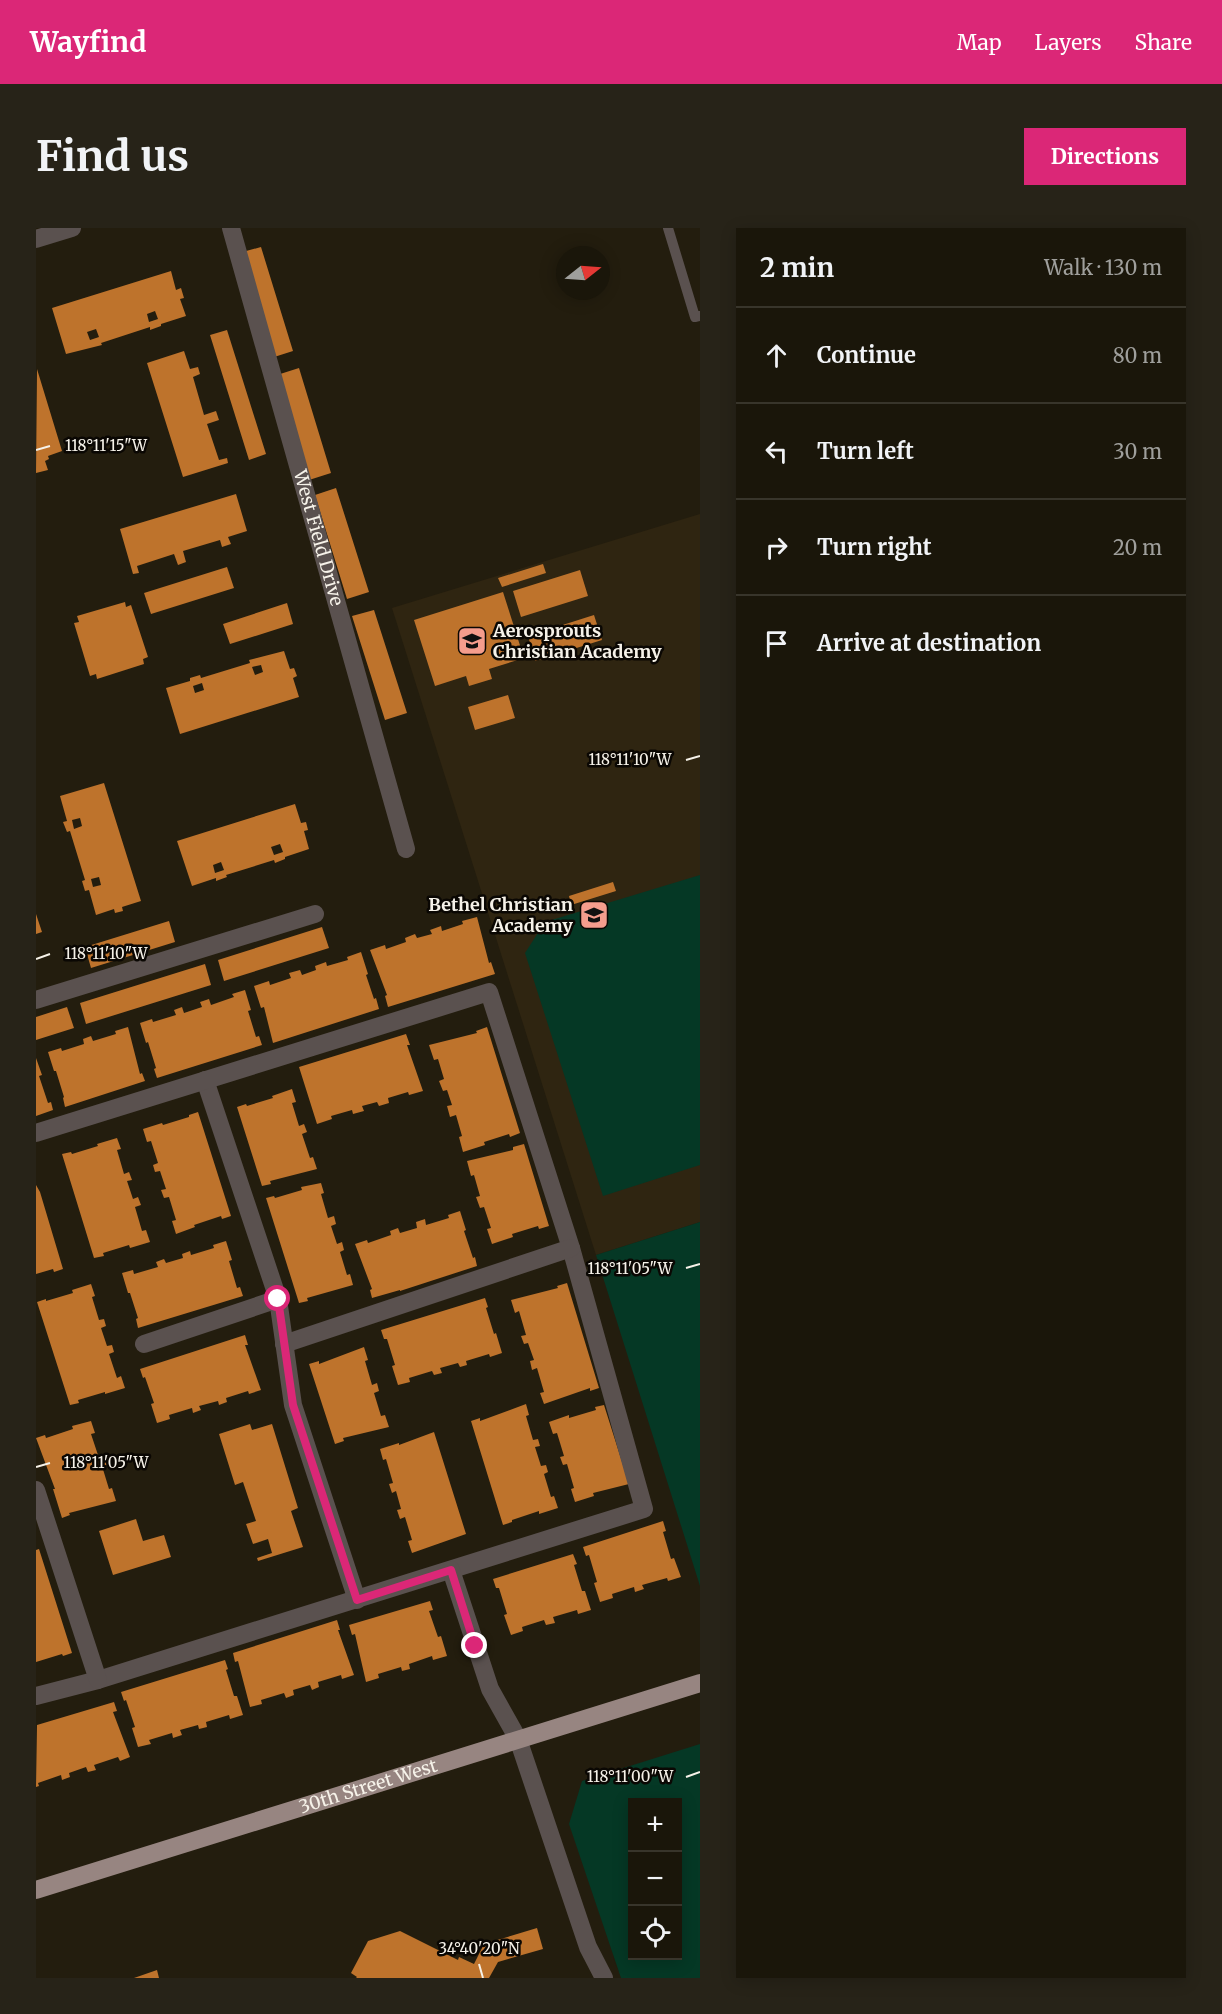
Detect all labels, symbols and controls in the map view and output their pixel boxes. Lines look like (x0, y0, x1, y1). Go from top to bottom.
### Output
text: Wayfind (30, 24, 146, 60)
text: Map (957, 29, 1002, 56)
text: Layers (1035, 29, 1102, 56)
text: Share (1135, 29, 1192, 56)
button: Directions (1024, 128, 1186, 185)
text: Find us (36, 130, 189, 182)
north arrow (556, 246, 610, 300)
text: 2 min (760, 251, 834, 284)
text: Walk · 130 m (1044, 255, 1162, 280)
icon: ahead (760, 339, 793, 372)
text: Continue (817, 341, 916, 369)
text: 80 m (1113, 343, 1162, 368)
icon: left (760, 435, 793, 468)
text: 118°11'15"W (65, 436, 148, 455)
text: Turn left (817, 437, 914, 465)
text: 30 m (1113, 439, 1162, 464)
street label: West Field Drive (288, 466, 349, 608)
icon: right (760, 531, 793, 564)
text: Turn right (817, 533, 931, 561)
text: 20 m (1113, 535, 1162, 560)
place label: Aerosprouts Christian Academy (492, 619, 662, 663)
school or university icon: Aerosprouts Christian Academy (456, 625, 488, 657)
icon: arrive (760, 627, 793, 660)
text: Arrive at destination (817, 629, 1041, 657)
text: 118°11'10"W (588, 750, 673, 769)
place label: Bethel Christian Academy (428, 893, 573, 937)
school or university icon: Bethel Christian Academy (578, 899, 610, 931)
text: 118°11'10"W (64, 944, 149, 963)
text: 118°11'05"W (588, 1259, 673, 1278)
route start (264, 1285, 290, 1311)
text: 118°11'05"W (64, 1453, 149, 1472)
route end (461, 1632, 487, 1658)
street label: 30th Street West (296, 1754, 440, 1818)
text: 118°11'00"W (587, 1767, 674, 1786)
map controls (628, 1798, 682, 1960)
button: + (628, 1798, 682, 1852)
button: − (628, 1852, 682, 1906)
button: locate (628, 1906, 682, 1960)
text: 34°40'20"N (438, 1939, 520, 1958)

